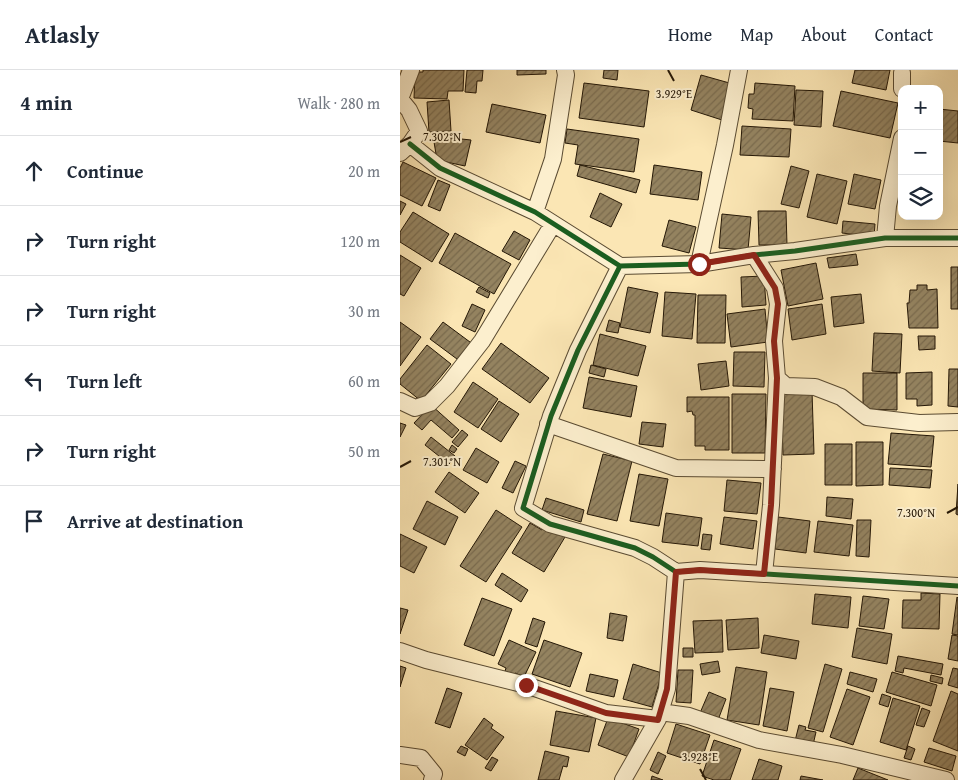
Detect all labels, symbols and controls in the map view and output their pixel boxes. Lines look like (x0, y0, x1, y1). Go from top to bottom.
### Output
text: Atlasly (25, 17, 99, 52)
text: Home (668, 21, 712, 48)
text: Map (740, 21, 773, 48)
text: About (801, 21, 847, 48)
text: Contact (875, 21, 933, 48)
text: 3.929°E (656, 85, 692, 102)
map controls (898, 85, 943, 220)
button: + (898, 85, 943, 130)
text: 4 min (20, 87, 72, 118)
text: Walk · 280 m (297, 91, 380, 115)
text: 7.302°N (423, 128, 461, 145)
button: − (898, 130, 943, 175)
icon: ahead (20, 157, 48, 185)
text: Continue (67, 157, 144, 185)
text: 20 m (348, 159, 380, 183)
button: layers (898, 175, 943, 220)
icon: right (20, 227, 48, 255)
text: Turn right (67, 227, 156, 255)
text: 120 m (340, 229, 380, 253)
route start (688, 253, 711, 276)
icon: right (20, 297, 48, 325)
text: Turn right (67, 297, 156, 325)
text: 30 m (348, 299, 380, 323)
icon: left (20, 367, 48, 395)
text: Turn left (67, 367, 142, 395)
text: 60 m (348, 369, 380, 393)
icon: right (20, 437, 48, 465)
text: Turn right (67, 437, 156, 465)
text: 50 m (348, 439, 380, 463)
text: 7.301°N (423, 453, 461, 470)
text: 7.300°N (897, 504, 935, 521)
icon: arrive (20, 507, 48, 535)
text: Arrive at destination (67, 507, 243, 535)
route end (515, 674, 538, 697)
text: 3.928°E (682, 748, 718, 765)

